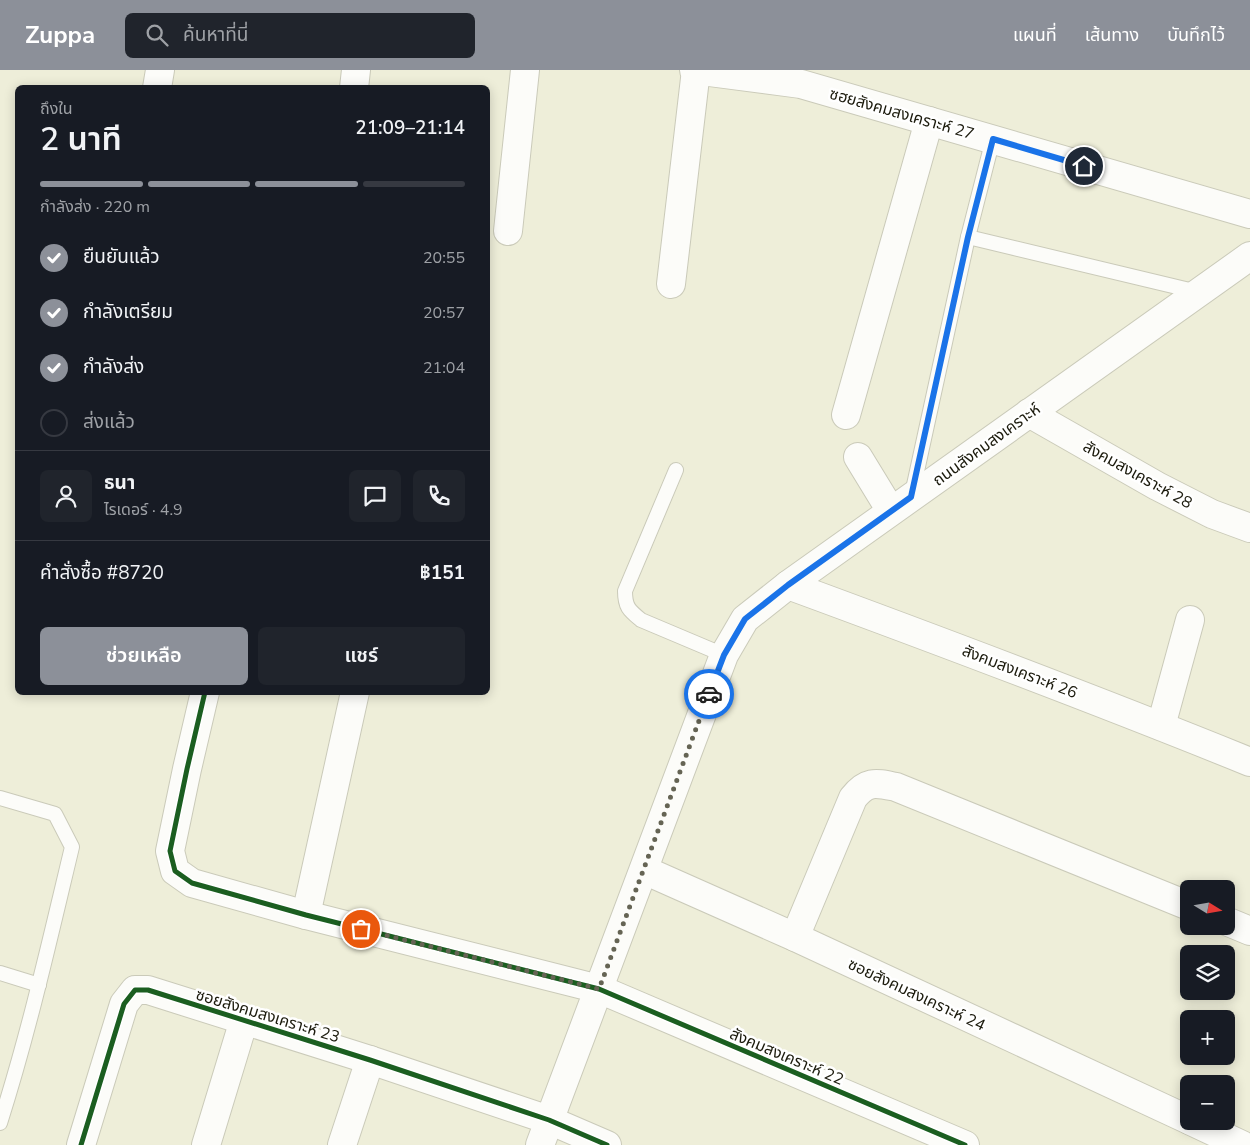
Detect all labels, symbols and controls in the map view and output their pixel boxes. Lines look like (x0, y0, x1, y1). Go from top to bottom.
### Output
search box (125, 13, 475, 58)
text: Zuppa (25, 19, 95, 51)
icon: search (143, 21, 171, 49)
text: ค้นหาที่นี่ (183, 22, 249, 48)
text: แผนที่ (1013, 23, 1057, 47)
text: เส้นทาง (1085, 23, 1139, 47)
text: บันทึกไว้ (1167, 23, 1225, 47)
street label: ซฮยสังคมสงเคราะห์ 27 (827, 83, 977, 145)
text: ถึงใน (40, 98, 73, 120)
text: 21:09–21:14 (355, 115, 465, 141)
text: 2 นาที (40, 118, 122, 161)
pin (1063, 145, 1105, 187)
icon: home (1070, 152, 1098, 180)
text: กำลังส่ง · 220 m (40, 196, 150, 218)
icon: check (40, 244, 68, 272)
text: ยืนยันแล้ว (83, 244, 160, 270)
text: 20:55 (423, 247, 465, 269)
icon: check (40, 299, 68, 327)
text: กำลังเตรียม (83, 299, 173, 325)
text: 20:57 (423, 302, 465, 324)
icon: check (40, 354, 68, 382)
text: กำลังส่ง (83, 354, 144, 380)
text: 21:04 (423, 357, 465, 379)
street label: ถนนสังคมสงเคราะห์ (928, 398, 1045, 491)
text: ส่งแล้ว (83, 409, 135, 435)
street label: สังคมสงเคราะห์ 28 (1079, 436, 1196, 514)
button: person (40, 470, 92, 522)
text: ธนา (104, 470, 135, 496)
button: chat (349, 470, 401, 522)
button: phone (413, 470, 465, 522)
text: ไรเดอร์ · 4.9 (104, 499, 183, 521)
text: คำสั่งซื้อ #8720 (40, 560, 164, 586)
text: ฿151 (420, 560, 465, 586)
button: ช่วยเหลือ (40, 627, 248, 685)
button: แชร์ (258, 627, 465, 685)
street label: สังคมสงเคราะห์ 26 (959, 640, 1081, 704)
courier (684, 669, 734, 719)
icon: car (695, 680, 723, 708)
north arrow (1180, 880, 1235, 935)
map controls (1180, 880, 1235, 1130)
pin (340, 908, 382, 950)
icon: bag (347, 915, 375, 943)
button: layers (1180, 945, 1235, 1000)
street label: ซอยสังคมสงเคราะห์ 24 (844, 953, 989, 1037)
street label: ซอยสังคมสงเคราะห์ 23 (193, 984, 342, 1048)
button: + (1180, 1010, 1235, 1065)
street label: สังคมสงเคราะห์ 22 (726, 1023, 847, 1091)
button: − (1180, 1075, 1235, 1130)

